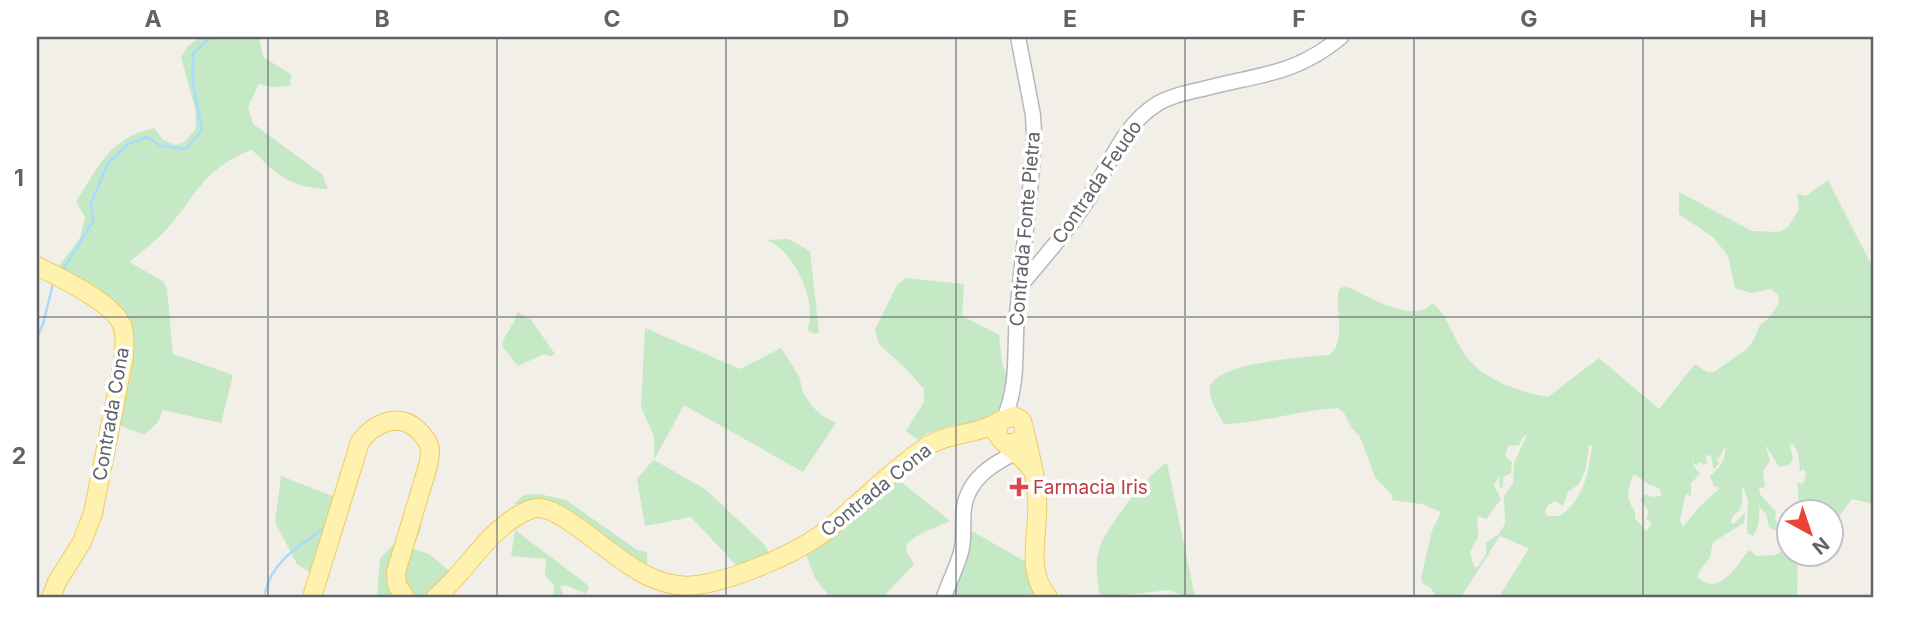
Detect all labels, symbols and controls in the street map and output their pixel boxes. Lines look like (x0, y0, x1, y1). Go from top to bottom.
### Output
text: A (144, 5, 162, 33)
text: B (374, 5, 390, 33)
text: C (603, 5, 621, 33)
text: D (833, 5, 849, 33)
text: E (1063, 5, 1077, 33)
text: F (1292, 5, 1306, 33)
text: G (1520, 5, 1538, 33)
text: H (1749, 5, 1767, 33)
street label: Contrada Feudo (1047, 116, 1147, 248)
street label: Contrada Fonte Pietra (1005, 131, 1045, 327)
text: 1 (14, 164, 24, 192)
street label: Contrada Cona (88, 345, 134, 483)
street label: Contrada Cona (816, 438, 936, 542)
text: 2 (12, 442, 26, 470)
place label: Farmacia Iris (1033, 476, 1148, 499)
marker: Farmacia Iris (1011, 479, 1027, 495)
north arrow (1774, 498, 1844, 568)
text: N (1808, 532, 1834, 559)

